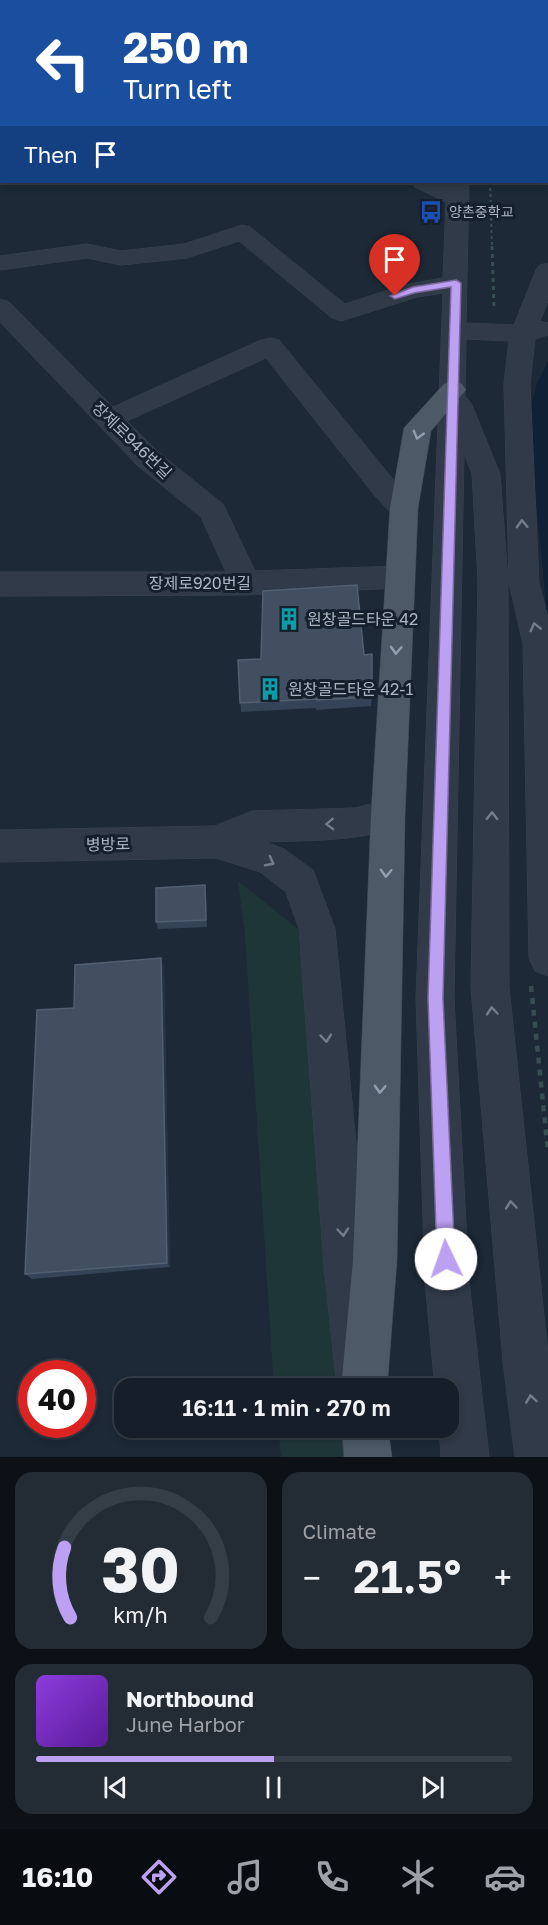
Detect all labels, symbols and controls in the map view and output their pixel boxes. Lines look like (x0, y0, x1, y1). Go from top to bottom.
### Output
text: 250 m (123, 22, 249, 72)
icon: left (24, 24, 102, 102)
text: Turn left (123, 73, 232, 105)
icon: arrive (89, 138, 122, 171)
text: Then (24, 141, 77, 168)
bus stop icon: 양촌중학교 (418, 199, 444, 225)
place label: 양촌중학교 (449, 203, 514, 220)
pin (369, 234, 420, 296)
icon: arrive (378, 243, 411, 276)
street label: 장제로946번길 (88, 397, 176, 483)
one-way arrow (413, 429, 425, 440)
one-way arrow (515, 520, 528, 529)
street label: 장제로920번길 (149, 573, 251, 593)
building icon: 원창골드타운 42 (276, 606, 302, 632)
place label: 원창골드타운 42 (307, 609, 418, 629)
one-way arrow (530, 622, 542, 633)
one-way arrow (389, 645, 402, 654)
building icon: 원창골드타운 42-1 (257, 676, 283, 702)
place label: 원창골드타운 42-1 (288, 679, 413, 699)
one-way arrow (486, 812, 498, 821)
one-way arrow (326, 818, 335, 831)
street label: 병방로 (86, 834, 131, 854)
one-way arrow (264, 855, 275, 866)
one-way arrow (380, 869, 392, 878)
one-way arrow (486, 1007, 499, 1016)
one-way arrow (319, 1033, 332, 1043)
one-way arrow (373, 1085, 386, 1094)
one-way arrow (505, 1201, 518, 1210)
position arrow (414, 1227, 478, 1291)
one-way arrow (336, 1228, 349, 1237)
speed limit sign: 40 (18, 1360, 96, 1438)
text: 16:11 · 1 min · 270 m (182, 1394, 391, 1421)
one-way arrow (525, 1394, 537, 1404)
text: Climate (303, 1519, 376, 1543)
text: 30 (101, 1531, 180, 1606)
text: 21.5° (353, 1549, 461, 1603)
text: − (303, 1558, 321, 1597)
text: + (494, 1558, 512, 1597)
text: km/h (113, 1602, 168, 1628)
text: Northbound (126, 1685, 254, 1712)
text: June Harbor (126, 1712, 245, 1736)
icon: previous (99, 1771, 132, 1804)
icon: pause (257, 1771, 290, 1804)
icon: next (416, 1771, 449, 1804)
icon: directions (138, 1856, 180, 1898)
icon: music (224, 1856, 266, 1898)
icon: phone (311, 1856, 353, 1898)
icon: climate (397, 1856, 439, 1898)
icon: car (484, 1856, 526, 1898)
text: 16:10 (22, 1861, 93, 1893)

